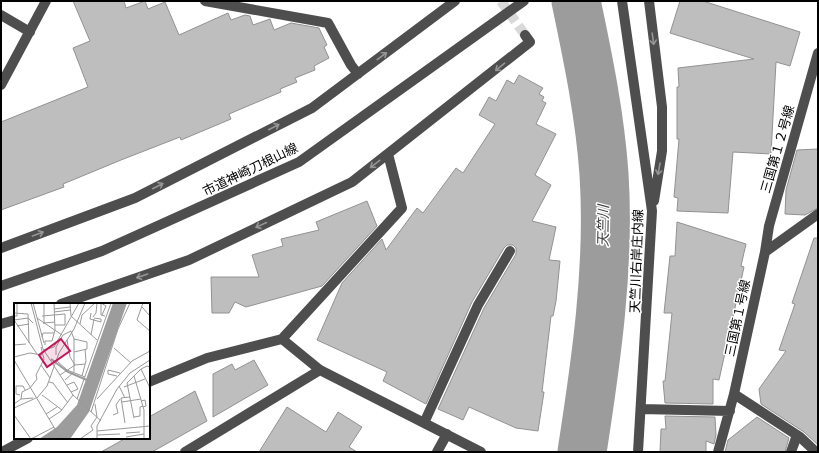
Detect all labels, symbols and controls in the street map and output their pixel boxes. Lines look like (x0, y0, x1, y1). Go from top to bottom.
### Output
one-way arrow (649, 33, 657, 46)
one-way arrow (377, 52, 388, 60)
one-way arrow (495, 62, 505, 71)
street label: 三国第１２号線 (758, 103, 797, 195)
one-way arrow (268, 123, 280, 130)
street label: 市道神崎刀根山線 (200, 140, 300, 199)
one-way arrow (370, 160, 381, 168)
one-way arrow (655, 162, 663, 175)
one-way arrow (152, 182, 164, 190)
water label: 天竺川 (595, 203, 612, 247)
street label: 天竺川右岸庄内線 (627, 209, 646, 313)
one-way arrow (256, 222, 268, 229)
one-way arrow (31, 230, 43, 238)
one-way arrow (136, 273, 149, 280)
street label: 三国第１号線 (722, 278, 753, 358)
inset map (14, 303, 150, 439)

